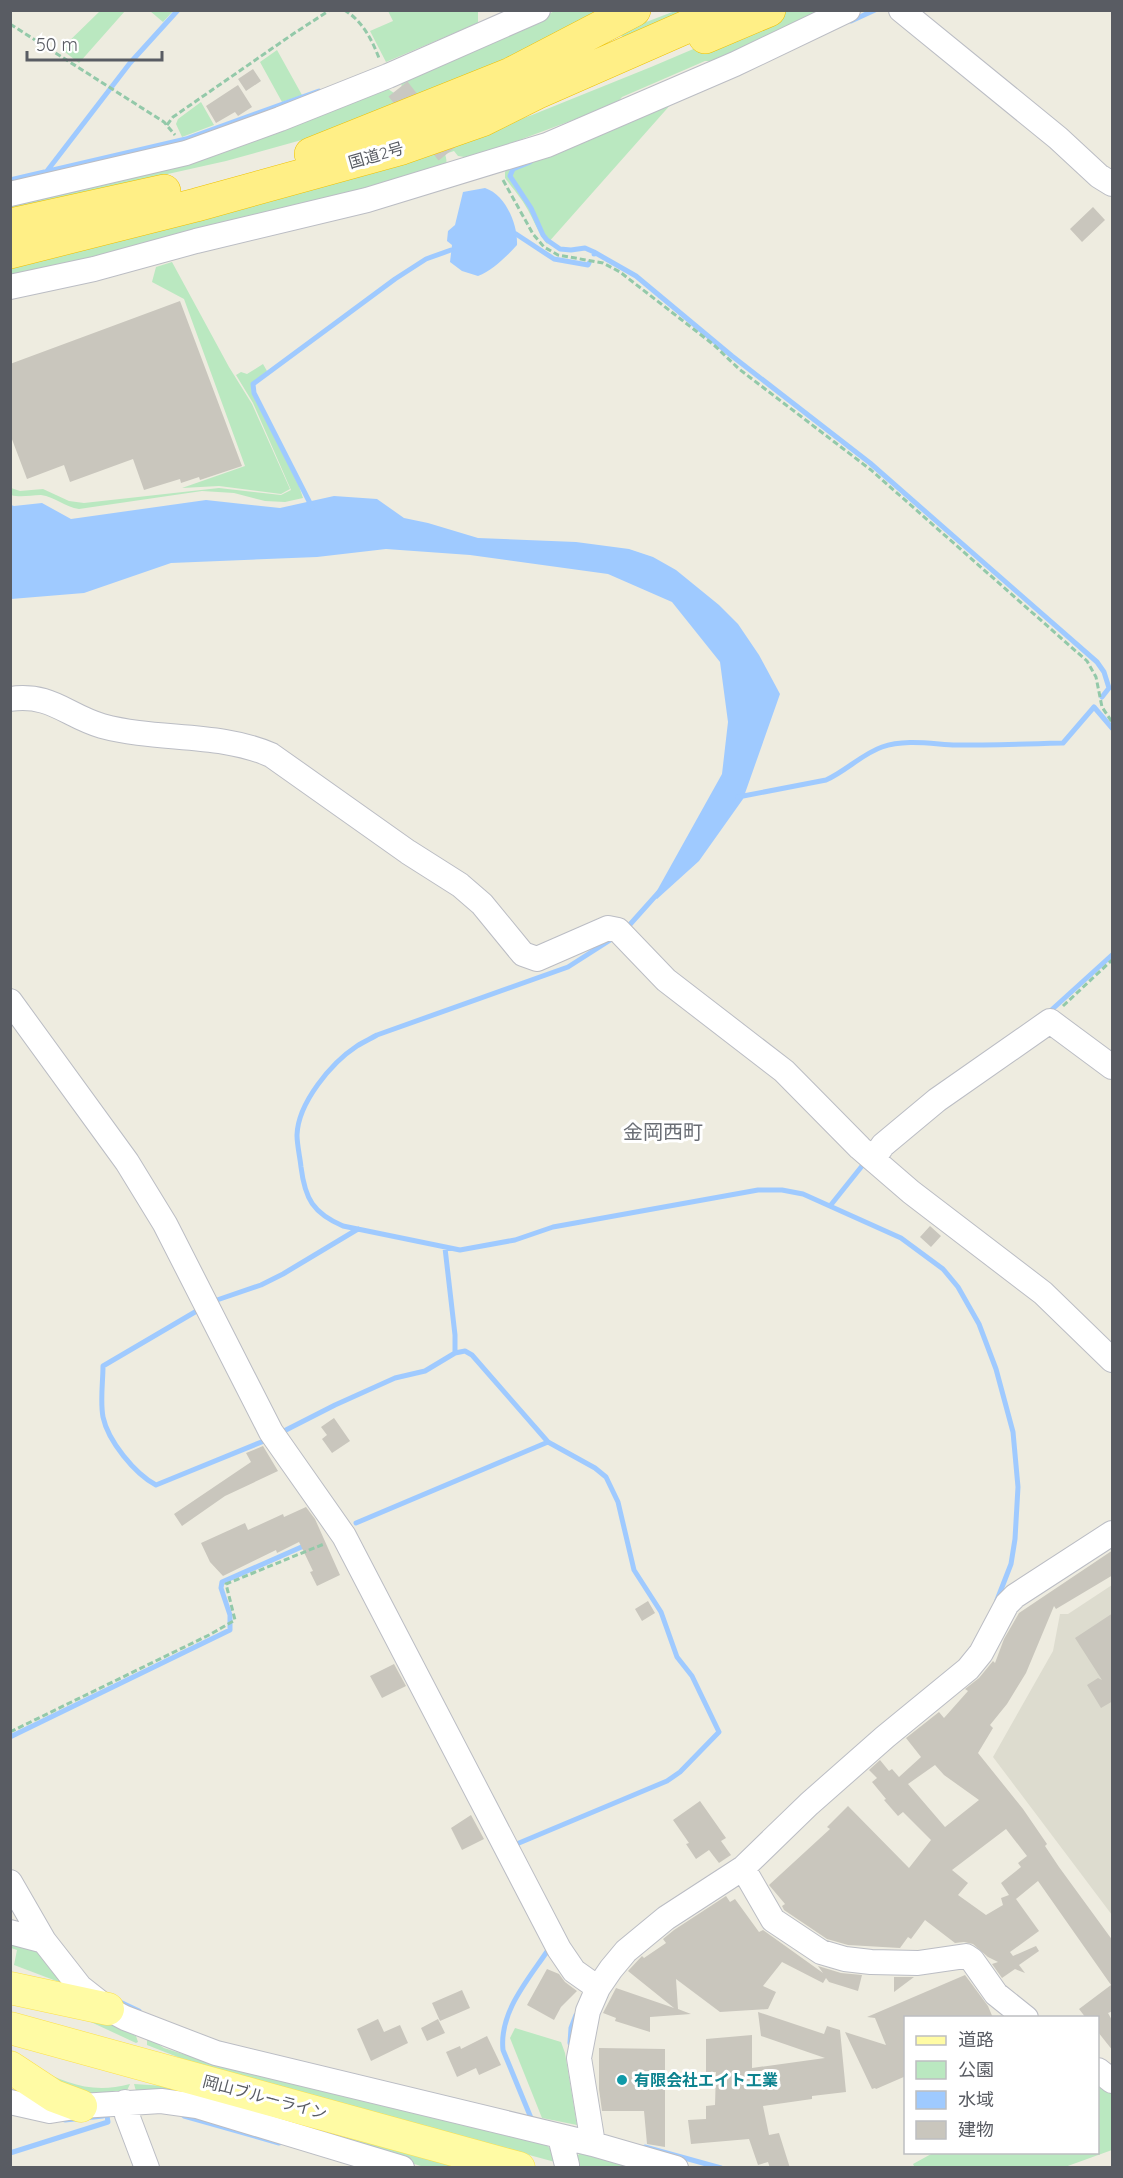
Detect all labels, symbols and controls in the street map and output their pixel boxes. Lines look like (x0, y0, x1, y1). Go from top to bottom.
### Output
scale bar (27, 24, 162, 62)
text: 50 m (36, 33, 78, 56)
street label: 国道2号 (346, 138, 406, 172)
district label: 金岡西町 (623, 1119, 703, 1144)
legend (904, 2016, 1099, 2154)
text: 道路 (958, 2028, 994, 2051)
text: 公園 (958, 2058, 994, 2081)
place label: 有限会社エイト工業 (634, 2070, 778, 2090)
street label: 岡山ブルーライン (201, 2071, 329, 2123)
marker: 有限会社エイト工業 (615, 2073, 629, 2087)
text: 水域 (958, 2088, 994, 2111)
text: 建物 (958, 2118, 994, 2141)

